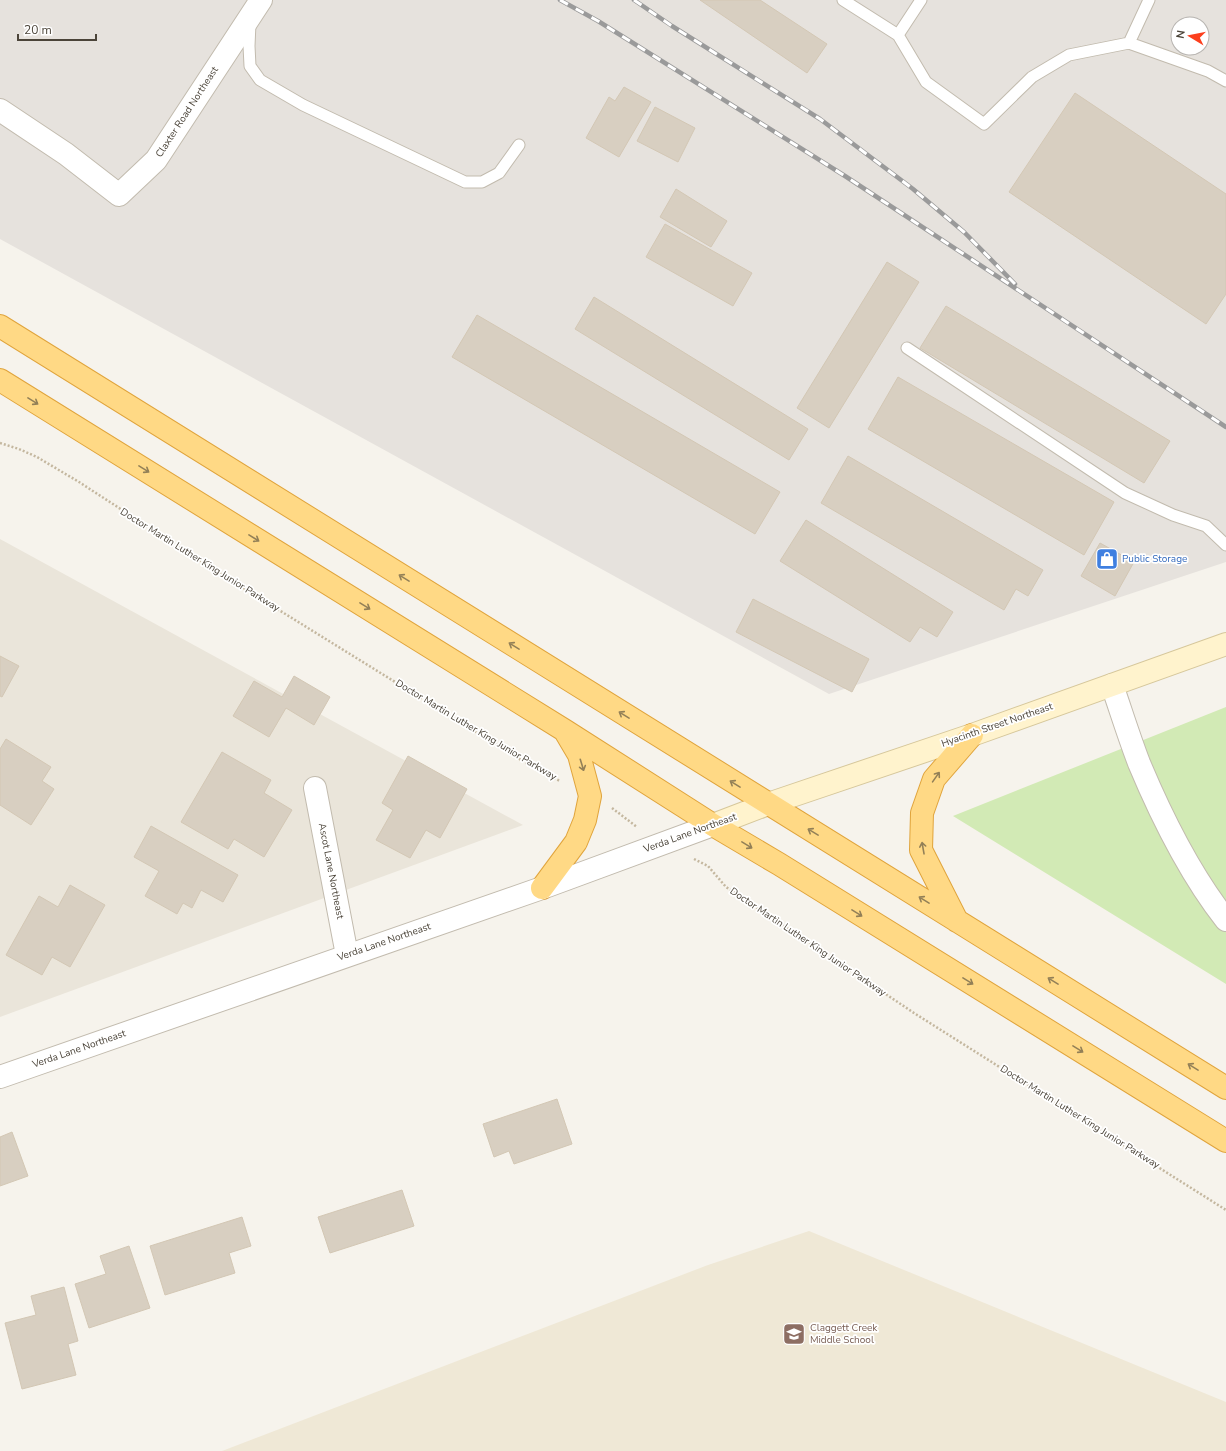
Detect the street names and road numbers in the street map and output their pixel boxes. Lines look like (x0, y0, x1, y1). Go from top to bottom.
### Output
street label: Claxter Road Northeast (152, 63, 222, 160)
street label: Doctor Martin Luther King Junior Parkway (117, 505, 283, 616)
street label: Doctor Martin Luther King Junior Parkway (393, 676, 560, 784)
street label: Hyacinth Street Northeast (939, 699, 1055, 751)
street label: Verda Lane Northeast (641, 809, 739, 857)
street label: Ascot Lane Northeast (315, 822, 347, 921)
street label: Doctor Martin Luther King Junior Parkway (727, 884, 890, 1000)
street label: Verda Lane Northeast (334, 919, 433, 965)
street label: Verda Lane Northeast (29, 1026, 128, 1072)
street label: Doctor Martin Luther King Junior Parkway (997, 1062, 1163, 1173)

